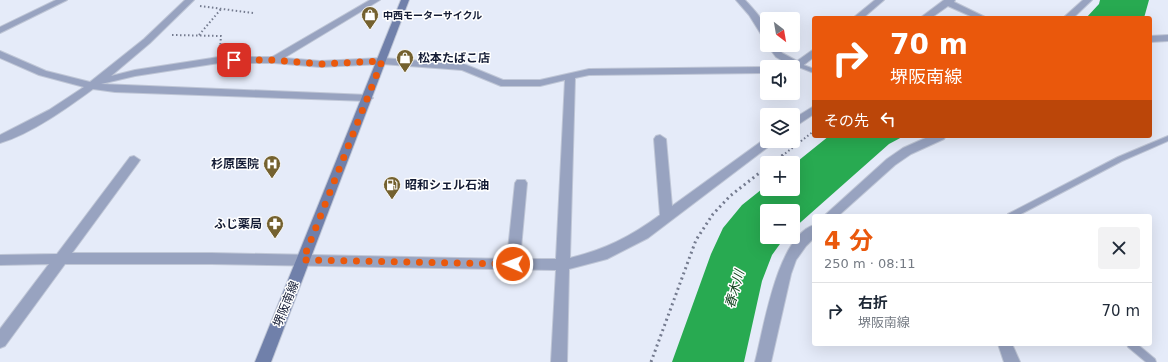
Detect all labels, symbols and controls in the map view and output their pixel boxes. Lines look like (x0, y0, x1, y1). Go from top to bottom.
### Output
shop icon: 中西モーターサイクル (360, 5, 380, 30)
place label: 中西モーターサイクル (383, 10, 482, 21)
north arrow (760, 12, 800, 52)
map controls (760, 12, 800, 244)
text: 70 m (890, 28, 968, 61)
icon: right (824, 32, 876, 84)
pin (217, 43, 251, 77)
shop icon: 松本たばこ店 (395, 48, 415, 73)
icon: arrive (223, 49, 245, 71)
place label: 松本たばこ店 (418, 51, 490, 65)
button: sound (760, 60, 800, 100)
text: 堺阪南線 (890, 66, 962, 87)
button: layers (760, 108, 800, 148)
icon: left (877, 108, 899, 130)
text: その先 (824, 112, 869, 130)
hospital icon: 杉原医院 (262, 154, 282, 179)
button: + (760, 156, 800, 196)
place label: 杉原医院 (211, 157, 259, 171)
fuel station icon: 昭和シェル石油 (382, 175, 402, 200)
place label: 昭和シェル石油 (405, 178, 489, 192)
button: − (760, 204, 800, 244)
pharmacy icon: ふじ薬局 (265, 214, 285, 239)
place label: ふじ薬局 (214, 217, 262, 231)
text: 4 分 (824, 227, 873, 255)
button: close (1098, 227, 1140, 269)
position arrow (492, 243, 534, 285)
text: 250 m · 08:11 (824, 256, 915, 271)
water label: 春木川 (722, 266, 748, 310)
street label: 堺阪南線 (271, 279, 301, 329)
text: 右折 (858, 294, 888, 312)
icon: right (824, 300, 846, 322)
text: 70 m (1102, 302, 1140, 320)
text: 堺阪南線 (858, 315, 910, 330)

